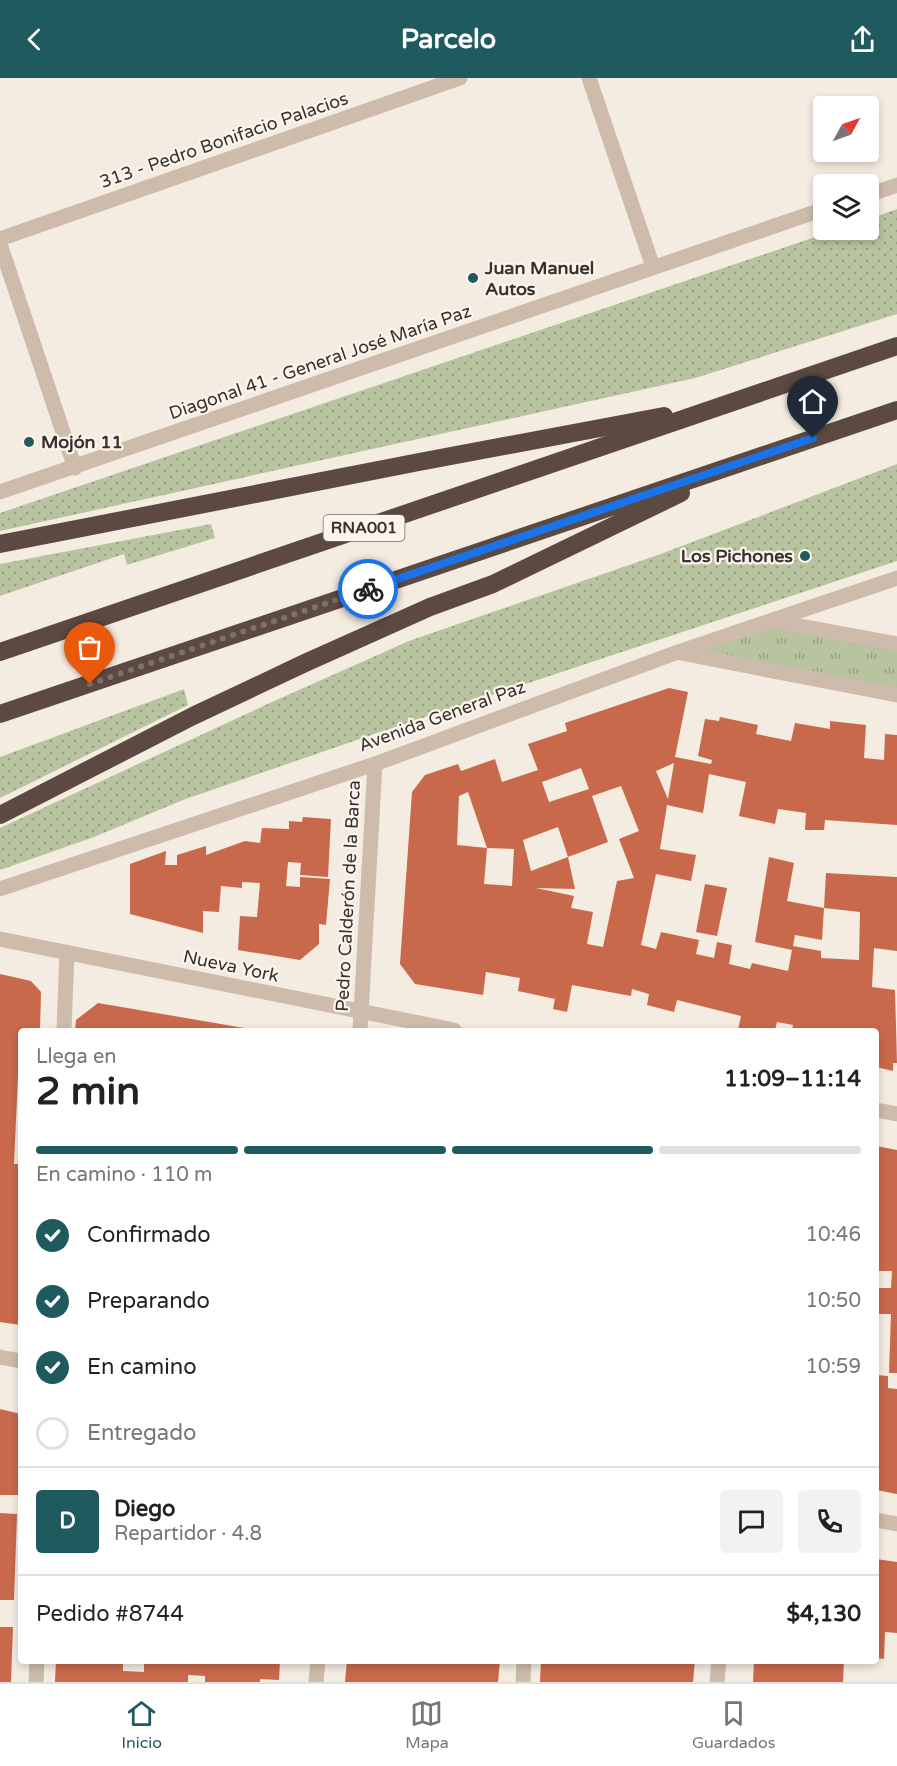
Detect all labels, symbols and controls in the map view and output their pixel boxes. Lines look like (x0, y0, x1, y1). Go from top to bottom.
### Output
icon: back (18, 23, 51, 56)
text: Parcelo (401, 23, 496, 56)
icon: share (846, 23, 879, 56)
street label: 313 - Pedro Bonifacio Palacios (97, 87, 351, 193)
north arrow (813, 96, 879, 162)
map controls (813, 96, 879, 240)
button: layers (813, 174, 879, 240)
place label: Juan Manuel Autos (484, 257, 594, 300)
marker: Juan Manuel Autos (466, 271, 480, 285)
street label: Diagonal 41 - General José María Paz (166, 300, 474, 424)
pin (787, 376, 838, 438)
icon: home (796, 385, 829, 418)
place label: Mojón 11 (41, 431, 123, 453)
marker: Mojón 11 (22, 435, 36, 449)
road number: RNA001 (324, 515, 404, 541)
place label: Los Pichones (681, 545, 793, 567)
marker: Los Pichones (798, 549, 812, 563)
courier (338, 559, 398, 619)
icon: bike (352, 573, 385, 606)
pin (64, 622, 115, 684)
icon: bag (73, 631, 106, 664)
street label: Avenida General Paz (356, 676, 528, 756)
street label: Pedro Calderón de la Barca (331, 780, 365, 1012)
street label: Nueva York (181, 945, 281, 987)
text: Llega en (36, 1045, 116, 1069)
text: 11:09–11:14 (724, 1066, 861, 1092)
text: 2 min (36, 1068, 140, 1115)
text: En camino · 110 m (36, 1163, 212, 1187)
icon: check (36, 1219, 69, 1252)
text: Confirmado (87, 1222, 211, 1248)
text: 10:46 (806, 1223, 861, 1247)
icon: check (36, 1285, 69, 1318)
text: Preparando (87, 1288, 210, 1314)
text: 10:50 (806, 1289, 861, 1313)
icon: check (36, 1351, 69, 1384)
text: En camino (87, 1354, 197, 1380)
text: 10:59 (806, 1355, 861, 1379)
text: Entregado (87, 1420, 196, 1446)
button: chat (720, 1490, 783, 1553)
button: phone (798, 1490, 861, 1553)
text: Diego (114, 1496, 176, 1522)
text: D (59, 1508, 76, 1534)
text: Repartidor · 4.8 (114, 1522, 262, 1546)
text: Pedido #8744 (36, 1601, 184, 1627)
text: $4,130 (786, 1601, 861, 1627)
tab: Inicio (122, 1697, 162, 1753)
tab: Mapa (405, 1697, 449, 1753)
tab: Guardados (692, 1697, 775, 1753)

